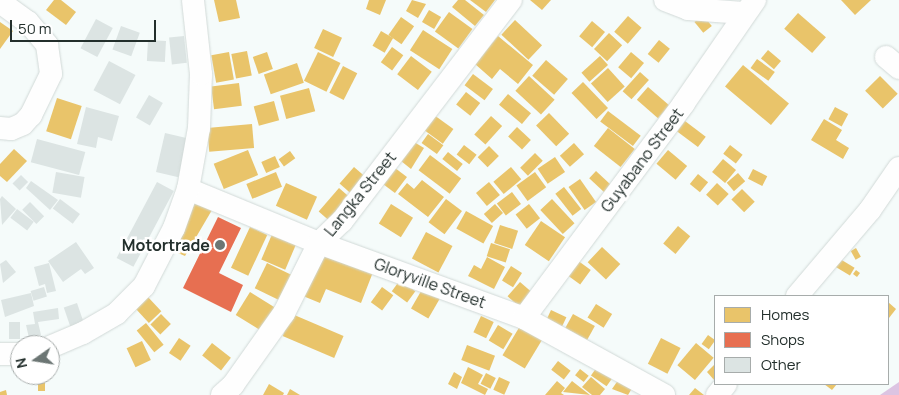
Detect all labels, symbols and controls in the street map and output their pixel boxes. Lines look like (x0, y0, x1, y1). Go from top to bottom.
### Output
scale bar (12, 10, 159, 42)
text: 50 m (18, 18, 52, 39)
street label: Guyabano Street (597, 104, 687, 216)
street label: Langka Street (320, 148, 400, 240)
place label: Motortrade (122, 235, 210, 255)
marker: Motortrade (214, 239, 226, 251)
street label: Gloryville Street (372, 254, 488, 312)
legend (714, 295, 889, 385)
text: Homes (761, 304, 809, 325)
text: Shops (761, 329, 805, 350)
north arrow (10, 335, 60, 385)
text: Other (761, 354, 801, 375)
text: N (10, 356, 31, 370)

